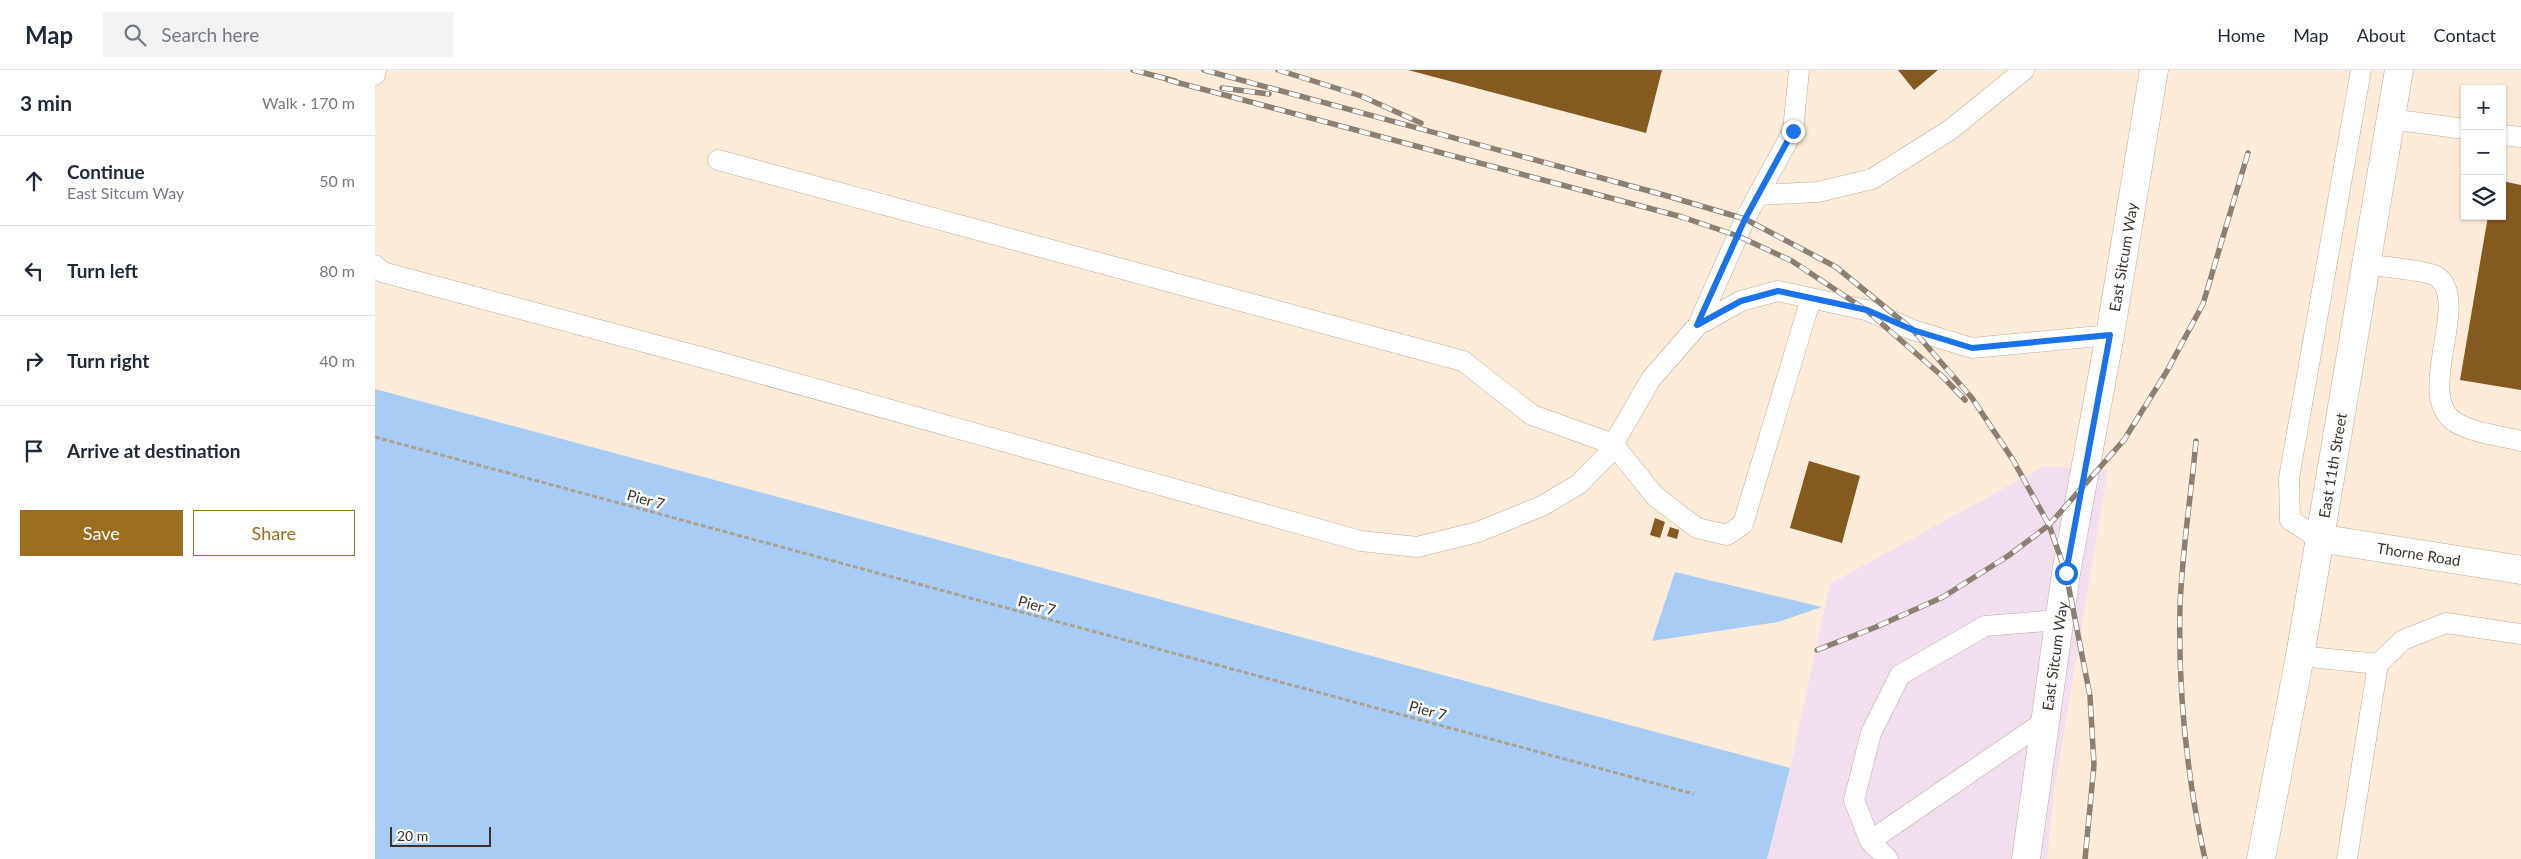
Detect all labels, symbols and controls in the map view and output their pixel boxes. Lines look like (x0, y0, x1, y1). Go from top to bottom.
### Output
search box (103, 12, 453, 57)
text: Map (25, 20, 73, 49)
icon: search (121, 21, 149, 49)
text: Search here (161, 23, 259, 46)
text: Home (2217, 24, 2265, 46)
text: Map (2293, 24, 2329, 46)
text: About (2357, 24, 2406, 46)
text: Contact (2434, 24, 2496, 46)
map controls (2461, 85, 2506, 220)
button: + (2461, 85, 2506, 130)
text: 3 min (20, 90, 72, 115)
text: Walk · 170 m (262, 93, 355, 112)
route end (1782, 120, 1805, 143)
button: − (2461, 130, 2506, 175)
text: Continue (67, 160, 145, 183)
icon: ahead (20, 167, 48, 195)
text: 50 m (319, 171, 355, 190)
button: layers (2461, 175, 2506, 220)
text: East Sitcum Way (67, 183, 184, 202)
street label: East Sitcum Way (2105, 201, 2141, 313)
icon: left (20, 257, 48, 285)
text: Turn left (67, 259, 138, 282)
text: 80 m (319, 261, 355, 280)
icon: right (20, 347, 48, 375)
text: Turn right (67, 349, 149, 372)
text: 40 m (319, 351, 355, 370)
street label: East 11th Street (2314, 411, 2350, 519)
icon: arrive (20, 437, 48, 465)
text: Arrive at destination (67, 439, 240, 462)
street label: Pier 7 (625, 485, 667, 513)
button: Save (20, 510, 183, 556)
button: Share (193, 510, 355, 556)
street label: Thorne Road (2376, 538, 2462, 569)
route start (2055, 562, 2078, 585)
street label: Pier 7 (1016, 591, 1058, 619)
street label: East Sitcum Way (2038, 600, 2071, 712)
street label: Pier 7 (1407, 696, 1449, 724)
scale bar (390, 824, 491, 847)
text: 20 m (397, 827, 428, 844)

